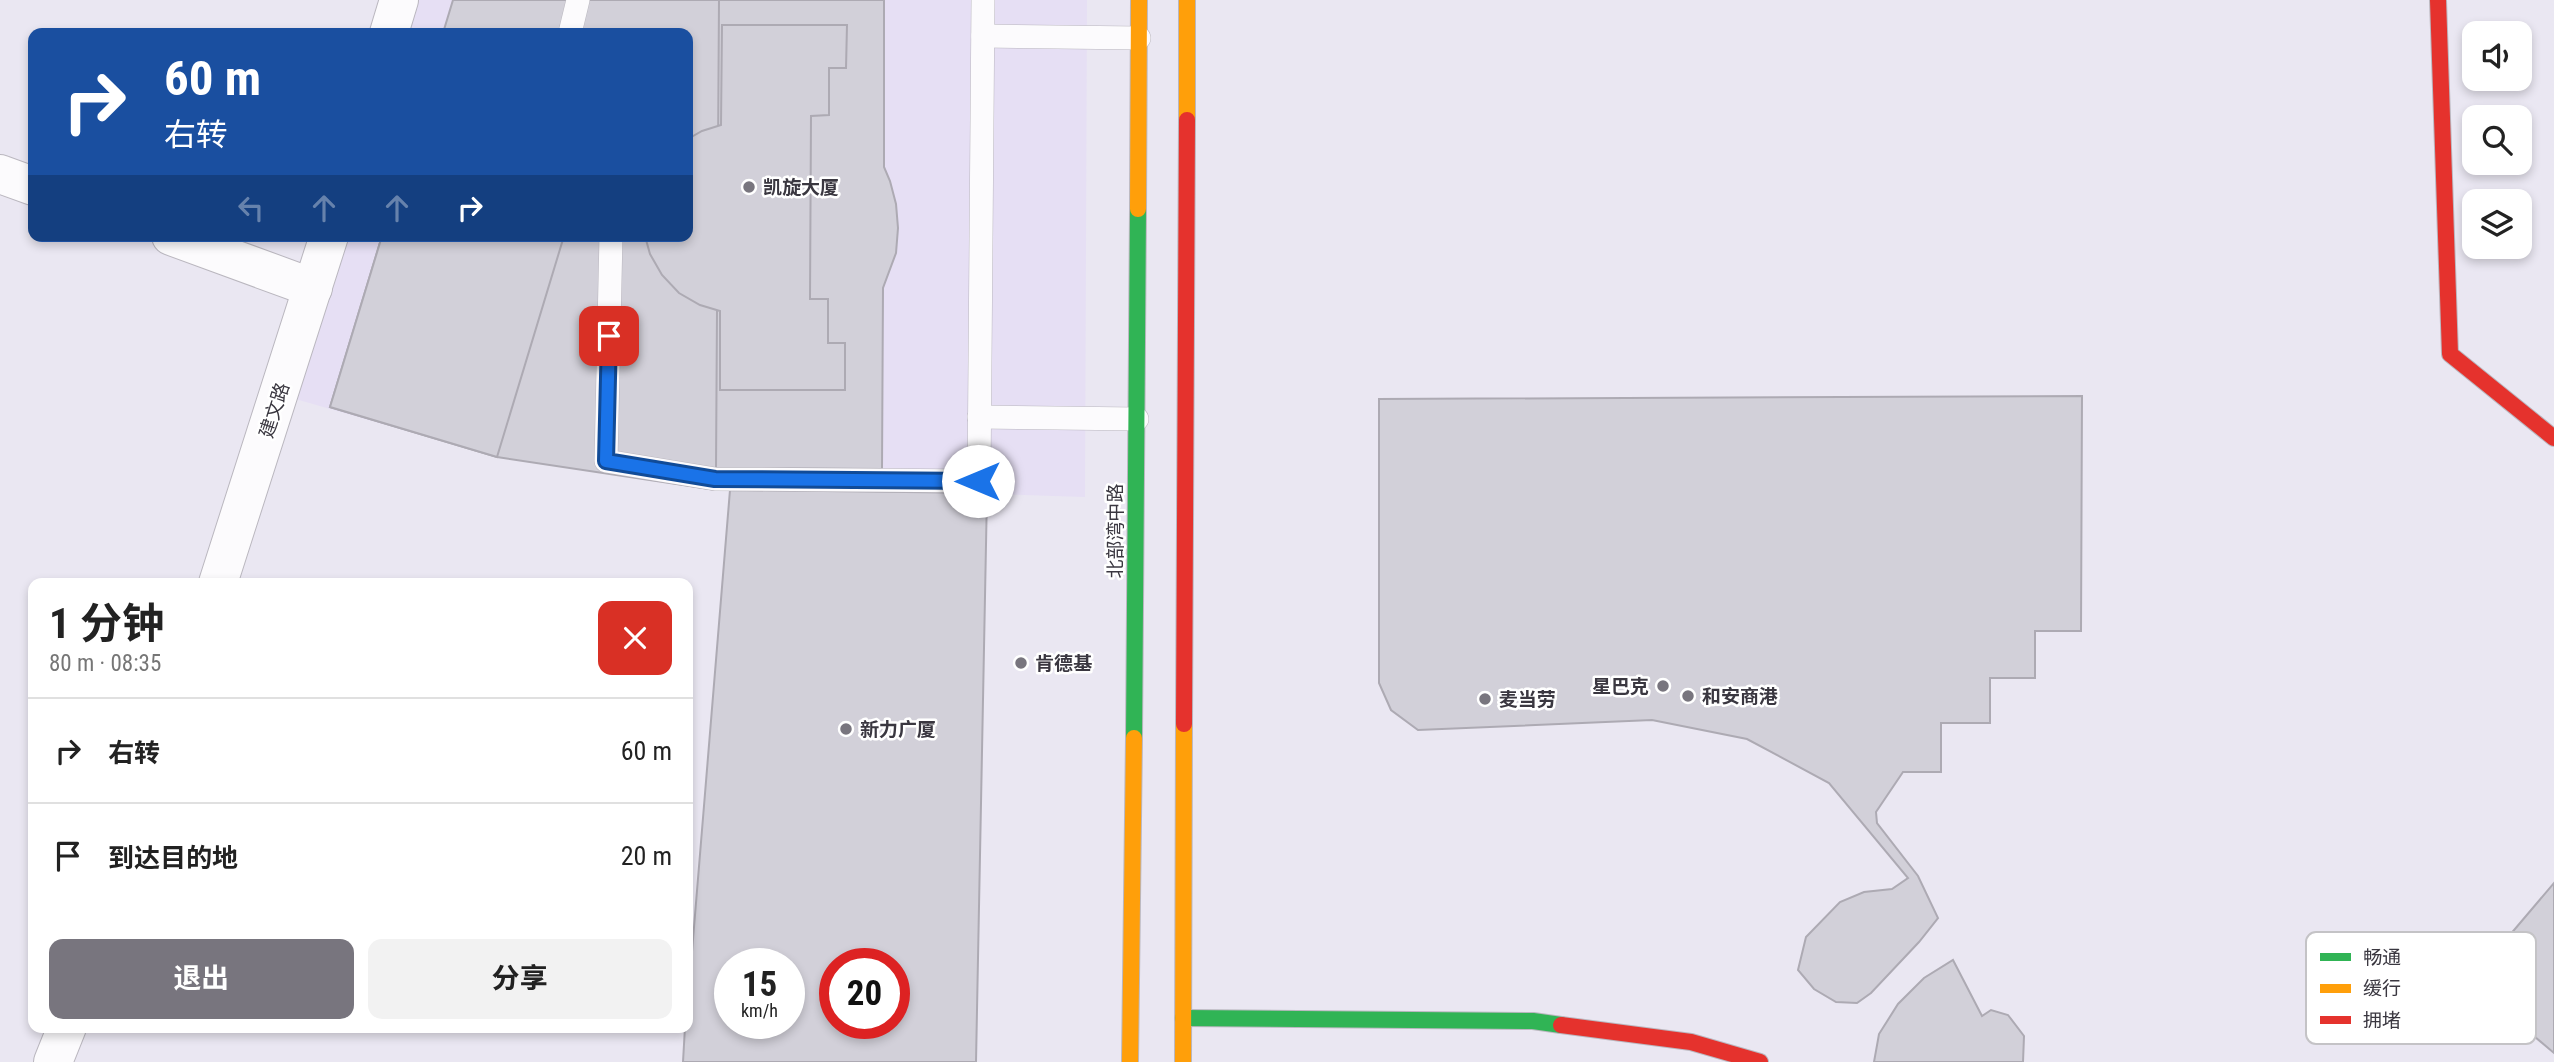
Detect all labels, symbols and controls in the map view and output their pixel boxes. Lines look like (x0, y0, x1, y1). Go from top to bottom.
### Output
map controls (2462, 21, 2532, 259)
button: sound (2462, 21, 2532, 91)
text: 60 m (164, 50, 261, 107)
icon: right (49, 56, 140, 147)
button: search (2462, 105, 2532, 175)
text: 右转 (164, 116, 228, 154)
place label: 凯旋大厦 (763, 176, 839, 199)
marker: 凯旋大厦 (741, 179, 757, 195)
icon: left (232, 189, 270, 227)
icon: ahead (305, 189, 343, 227)
icon: ahead (378, 189, 416, 227)
icon: right (451, 189, 489, 227)
button: layers (2462, 189, 2532, 259)
pin (579, 306, 639, 366)
icon: arrive (590, 317, 628, 355)
street label: 建文路 (255, 379, 294, 441)
position arrow (941, 444, 1015, 518)
street label: 北部湾中路 (1104, 483, 1127, 579)
text: 1 分钟 (49, 599, 164, 648)
button: close (598, 601, 672, 675)
text: 80 m · 08:35 (49, 650, 161, 677)
place label: 肯德基 (1035, 652, 1093, 675)
marker: 肯德基 (1013, 655, 1029, 671)
place label: 星巴克 (1592, 675, 1649, 698)
marker: 星巴克 (1655, 678, 1671, 694)
place label: 和安商港 (1702, 685, 1778, 708)
place label: 麦当劳 (1499, 688, 1556, 711)
marker: 和安商港 (1680, 688, 1696, 704)
marker: 麦当劳 (1477, 691, 1493, 707)
place label: 新力广厦 (860, 718, 936, 741)
marker: 新力广厦 (838, 721, 854, 737)
icon: right (49, 732, 87, 770)
text: 60 m (621, 736, 672, 766)
text: 右转 (108, 738, 160, 768)
icon: arrive (49, 837, 87, 875)
text: 20 m (621, 841, 672, 871)
text: 到达目的地 (108, 843, 238, 873)
legend (2306, 932, 2536, 1044)
button: 退出 (49, 939, 354, 1019)
button: 分享 (368, 939, 672, 1019)
text: 畅通 (2363, 946, 2401, 969)
speed limit sign: 20 (819, 948, 910, 1039)
text: 15 (742, 964, 777, 1005)
text: 缓行 (2363, 977, 2401, 1000)
text: km/h (741, 1000, 778, 1021)
text: 拥堵 (2363, 1009, 2401, 1032)

